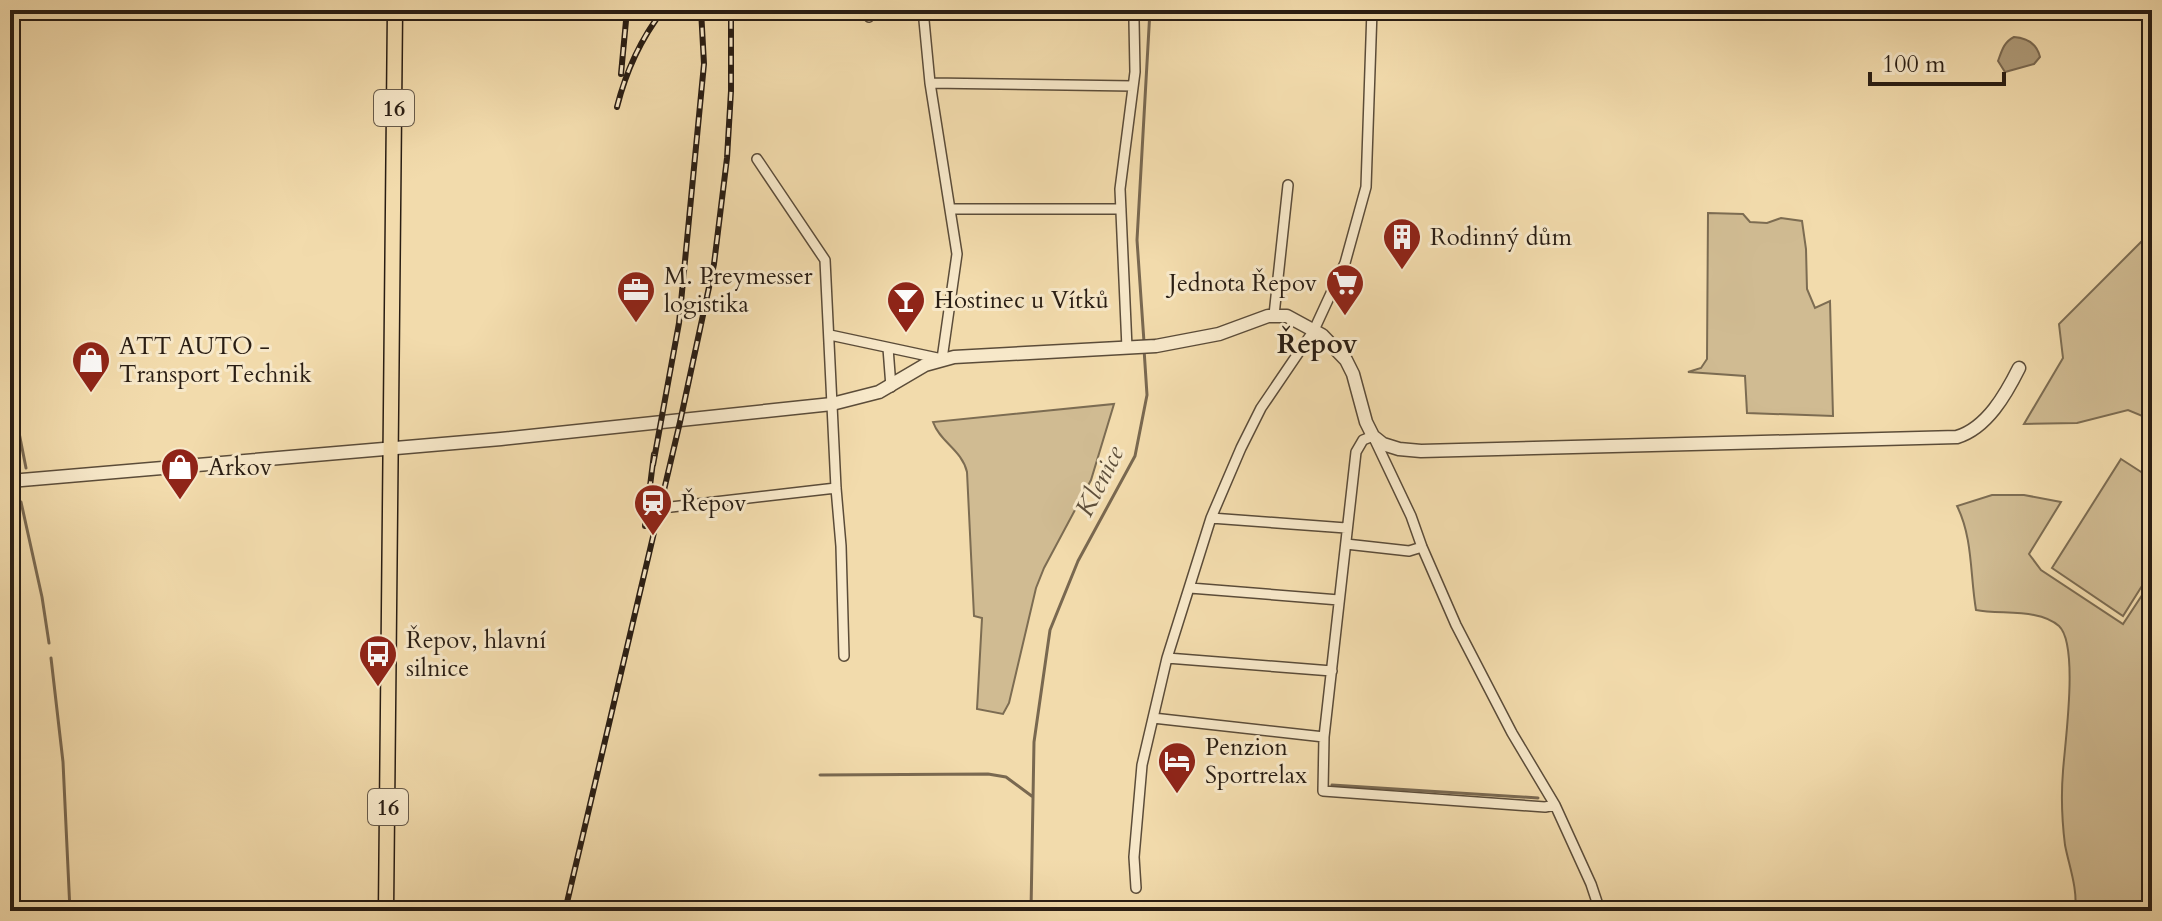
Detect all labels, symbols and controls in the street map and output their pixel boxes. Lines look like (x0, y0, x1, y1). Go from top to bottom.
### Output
scale bar (1870, 36, 2004, 86)
text: 100 m (1882, 48, 1946, 81)
road number: 16 (374, 90, 414, 126)
building icon: Rodinný dům (1381, 216, 1423, 271)
place label: Rodinný dům (1430, 221, 1573, 254)
place label: M. Preymesser logistika (664, 260, 813, 321)
supermarket icon: Jednota Řepov (1324, 262, 1366, 317)
place label: Jednota Řepov (1166, 267, 1318, 300)
office icon: M. Preymesser logistika (615, 269, 657, 324)
bar icon: Hostinec u Vítků (885, 279, 927, 334)
place label: Hostinec u Vítků (934, 284, 1109, 317)
district label: Řepov (1277, 325, 1358, 363)
place label: ATT AUTO - Transport Technik (119, 330, 312, 391)
shop icon: ATT AUTO - Transport Technik (70, 339, 112, 394)
water label: Klenice (1067, 439, 1133, 523)
shop icon: Arkov (159, 446, 201, 501)
place label: Arkov (208, 451, 273, 484)
station icon: Řepov (632, 482, 674, 537)
place label: Řepov (681, 487, 747, 520)
place label: Řepov, hlavní silnice (406, 624, 546, 685)
bus stop icon: Řepov, hlavní silnice (357, 633, 399, 688)
place label: Penzion Sportrelax (1205, 731, 1307, 792)
hotel icon: Penzion Sportrelax (1156, 740, 1198, 795)
road number: 16 (368, 789, 408, 825)

